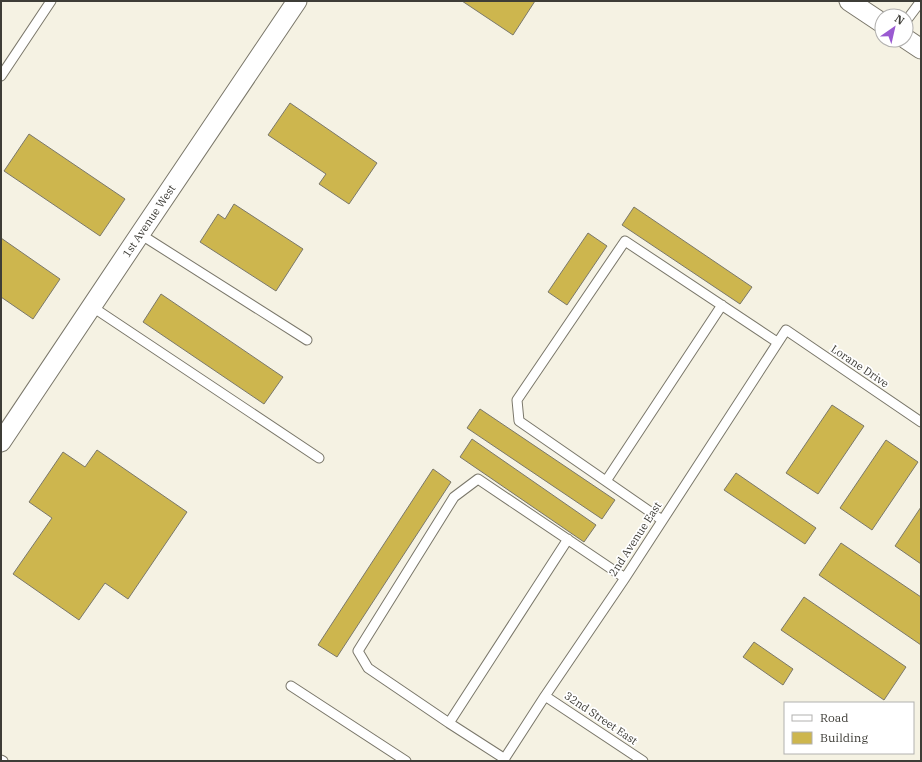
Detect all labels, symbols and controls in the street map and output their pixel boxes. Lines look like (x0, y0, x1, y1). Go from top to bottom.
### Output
north arrow (874, 8, 914, 48)
text: N (892, 11, 907, 28)
street label: 1st Avenue West (119, 182, 178, 260)
street label: Lorane Drive (828, 342, 892, 391)
street label: 2nd Avenue East (606, 499, 664, 579)
street label: 32nd Street East (562, 688, 640, 748)
legend (784, 702, 914, 754)
text: Road (820, 710, 849, 725)
text: Building (820, 730, 868, 745)

